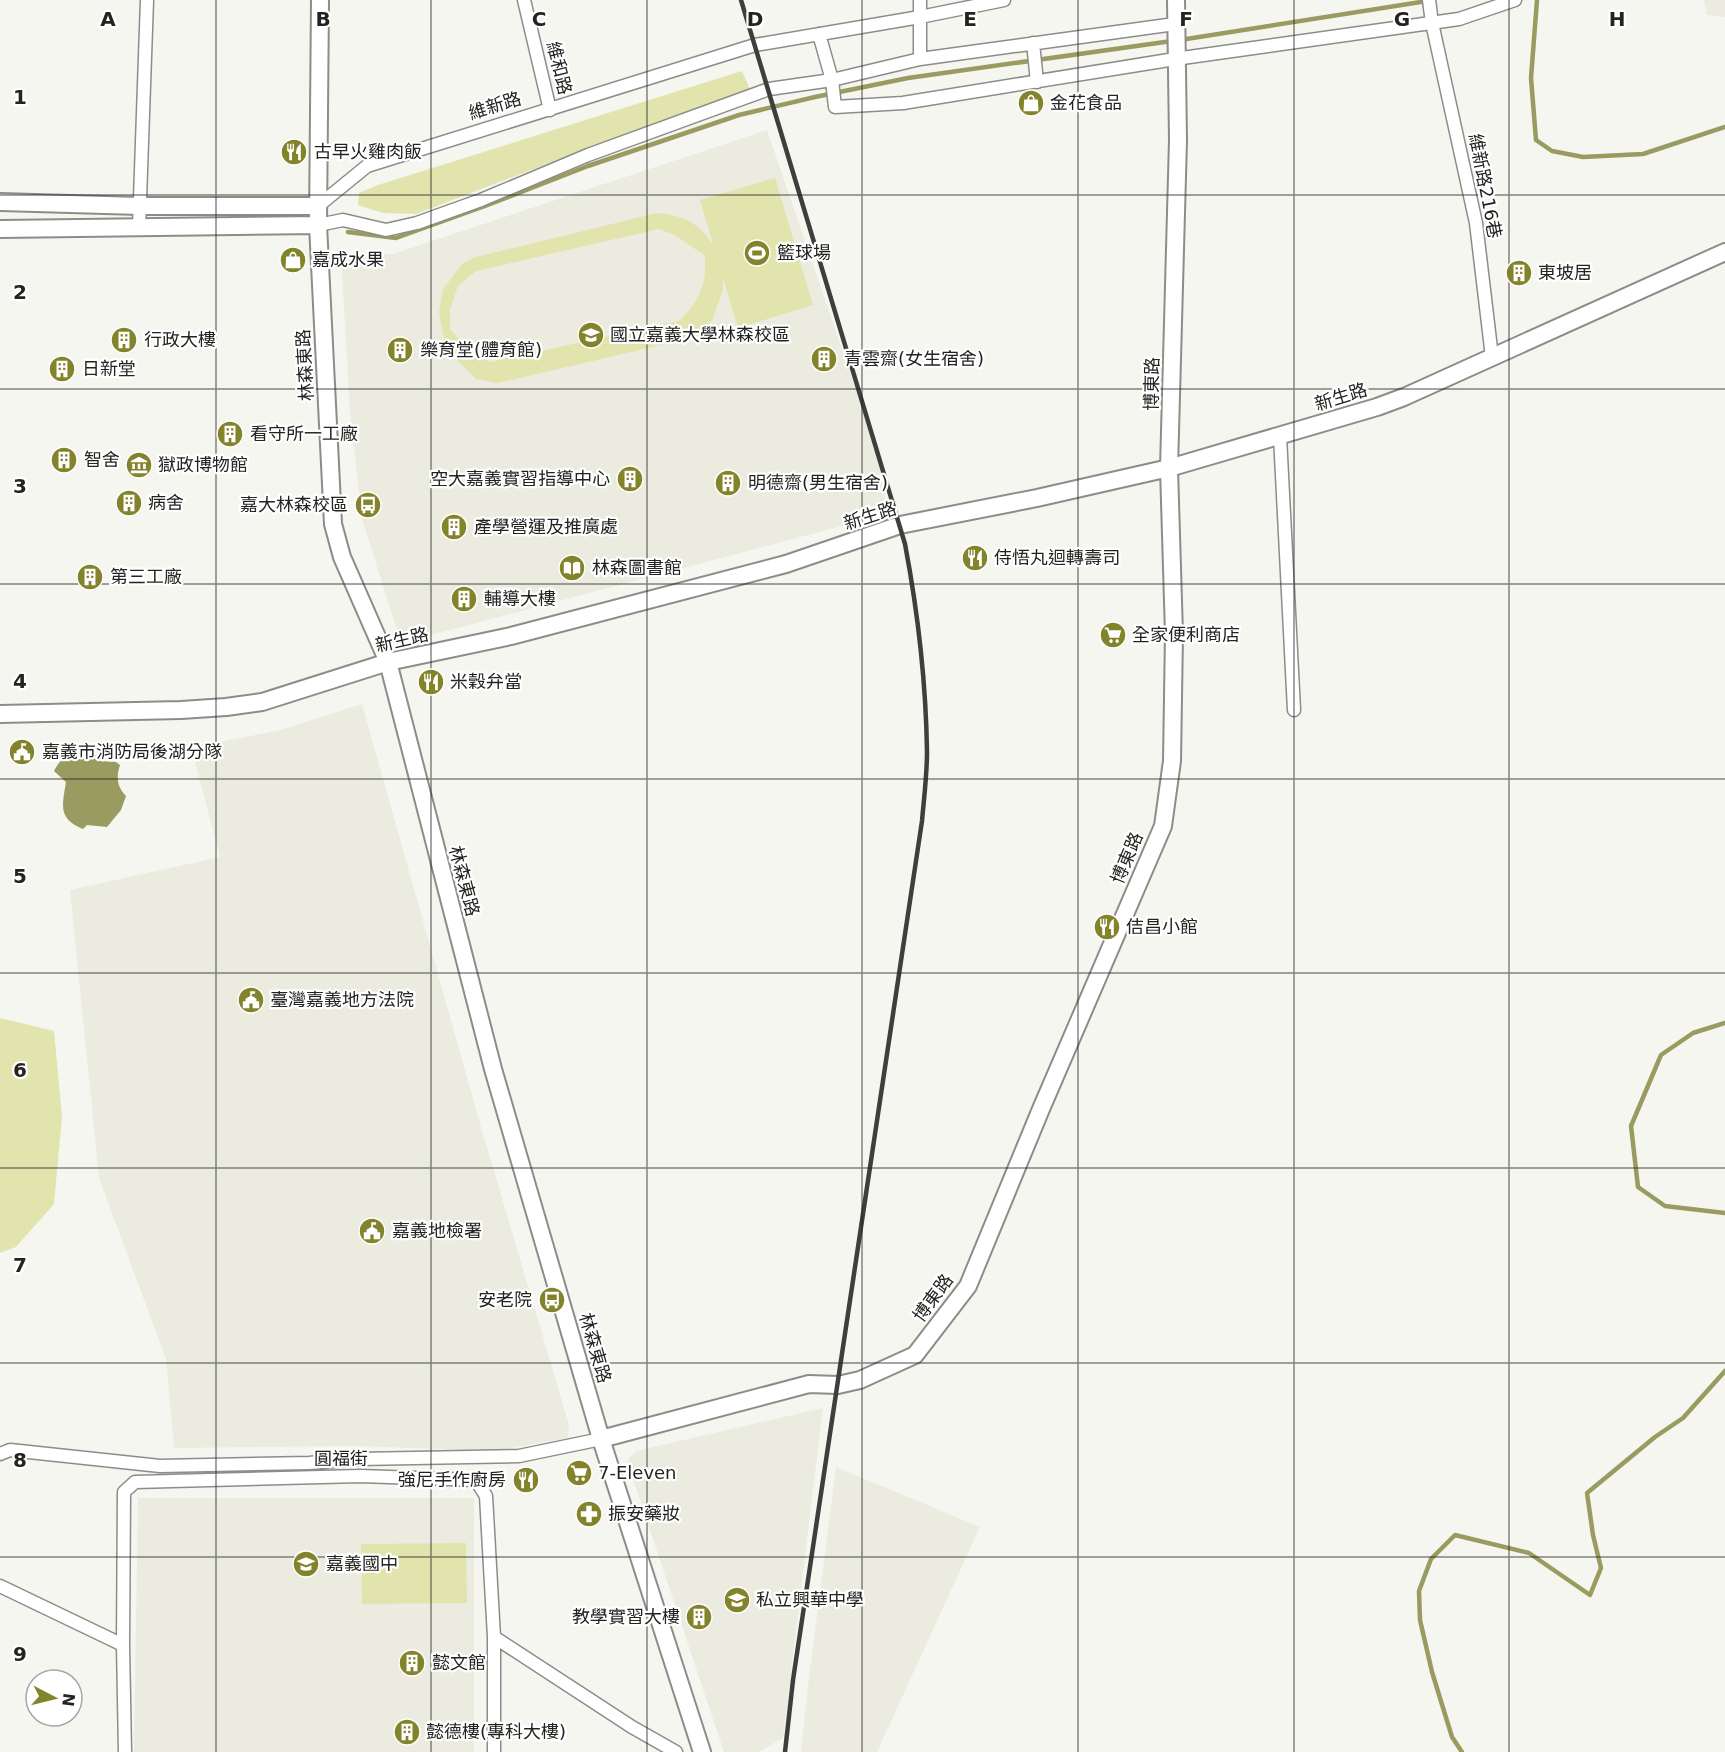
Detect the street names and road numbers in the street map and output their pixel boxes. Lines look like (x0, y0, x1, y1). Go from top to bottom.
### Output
street label: 維和路 (543, 39, 576, 97)
street label: 維新路 (466, 88, 524, 123)
street label: 維新路216巷 (1465, 132, 1506, 240)
street label: 林森東路 (292, 329, 317, 402)
street label: 博東路 (1141, 357, 1162, 411)
street label: 新生路 (1312, 379, 1370, 414)
street label: 新生路 (841, 497, 899, 534)
street label: 新生路 (373, 623, 431, 656)
street label: 博東路 (1106, 829, 1147, 887)
street label: 林森東路 (445, 843, 484, 918)
street label: 博東路 (908, 1270, 957, 1326)
street label: 林森東路 (575, 1310, 615, 1385)
street label: 圓福街 (314, 1448, 368, 1469)

